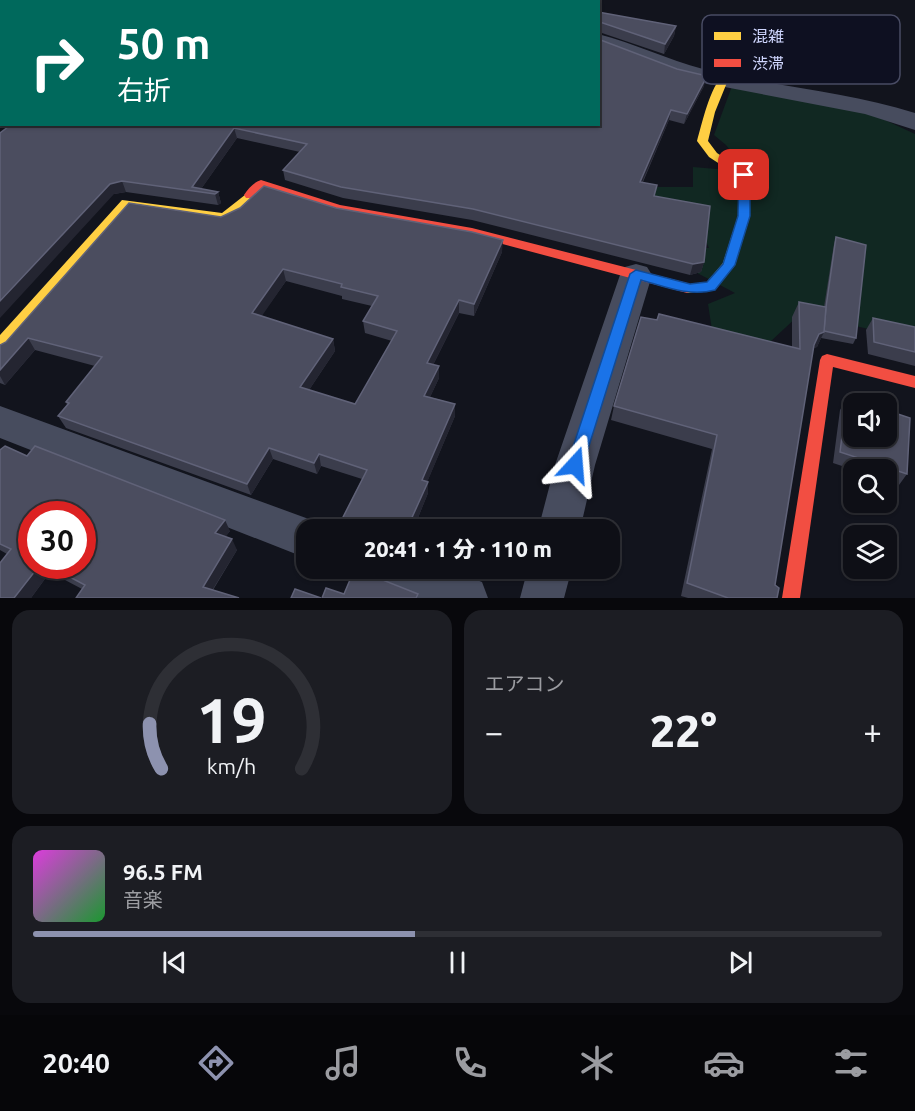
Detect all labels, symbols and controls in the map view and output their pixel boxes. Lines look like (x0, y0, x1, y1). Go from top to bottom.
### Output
legend (702, 15, 900, 84)
text: 50 m (117, 20, 211, 67)
icon: right (18, 24, 96, 102)
text: 混雑 (752, 27, 784, 45)
text: 渋滞 (752, 54, 784, 72)
text: 右折 (117, 75, 171, 105)
pin (718, 149, 769, 200)
icon: arrive (727, 158, 760, 191)
map controls (843, 393, 897, 579)
button: sound (843, 393, 897, 447)
position arrow (543, 433, 607, 497)
button: search (843, 459, 897, 513)
speed limit sign: 30 (18, 501, 96, 579)
button: layers (843, 525, 897, 579)
text: 20:41 · 1 分 · 110 m (364, 536, 552, 561)
text: エアコン (485, 672, 565, 695)
text: 19 (197, 685, 267, 755)
text: 22° (650, 705, 717, 756)
text: − (485, 713, 503, 750)
text: + (863, 713, 882, 750)
text: km/h (207, 754, 256, 778)
text: 96.5 FM (123, 859, 203, 884)
text: 音楽 (123, 888, 163, 911)
icon: previous (158, 946, 191, 979)
icon: pause (441, 946, 474, 979)
icon: next (724, 946, 757, 979)
icon: directions (195, 1042, 237, 1084)
icon: music (322, 1042, 364, 1084)
icon: phone (449, 1042, 491, 1084)
icon: climate (576, 1042, 618, 1084)
icon: car (703, 1042, 745, 1084)
icon: filters (830, 1042, 872, 1084)
text: 20:40 (43, 1048, 110, 1078)

